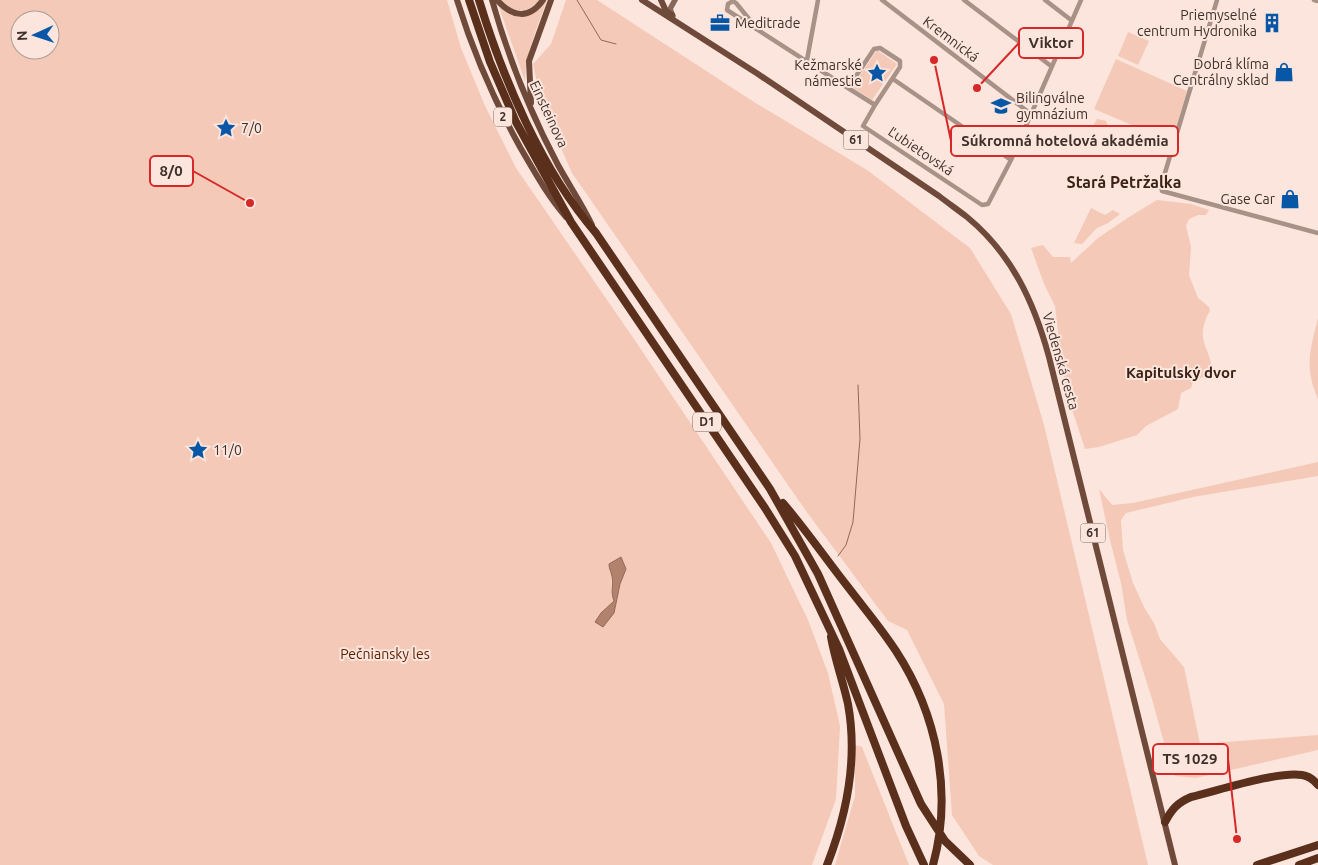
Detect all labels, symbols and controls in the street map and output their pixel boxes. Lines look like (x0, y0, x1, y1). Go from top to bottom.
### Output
place label: Priemyselné centrum Hydronika (1137, 7, 1257, 39)
north arrow (10, 10, 60, 60)
office icon: Meditrade (709, 12, 731, 34)
building icon: Priemyselné centrum Hydronika (1261, 12, 1283, 34)
street label: Kremnická (920, 13, 982, 65)
place label: Meditrade (735, 15, 800, 31)
callout: Viktor (1019, 28, 1083, 58)
text: N (14, 30, 30, 41)
text: Viktor (1029, 34, 1074, 51)
place label: Dobrá klíma Centrálny sklad (1173, 56, 1269, 88)
place label: Kežmarské námestie (794, 57, 862, 89)
shop icon: Dobrá klíma Centrálny sklad (1273, 61, 1295, 83)
place icon: Kežmarské námestie (866, 62, 888, 84)
street label: Einsteinova (527, 78, 571, 150)
place label: Bilingválne gymnázium (1016, 90, 1088, 122)
school or university icon: Bilingválne gymnázium (990, 95, 1012, 117)
road number: 2 (494, 108, 512, 126)
place icon: 7/0 (215, 117, 237, 139)
place label: 7/0 (241, 120, 262, 136)
street label: Ľubietovská (885, 123, 957, 179)
callout: Súkromná hotelová akadémia (951, 126, 1178, 156)
road number: 61 (844, 130, 868, 150)
text: Súkromná hotelová akadémia (961, 132, 1169, 149)
callout: 8/0 (150, 156, 193, 186)
text: 8/0 (159, 162, 183, 179)
district label: Stará Petržalka (1067, 173, 1181, 191)
shop icon: Gase Car (1279, 188, 1301, 210)
place label: Gase Car (1220, 191, 1276, 207)
street label: Viedenská cesta (1039, 310, 1083, 412)
district label: Kapitulský dvor (1126, 364, 1237, 381)
road number: D1 (693, 412, 721, 432)
place icon: 11/0 (187, 439, 209, 461)
place label: 11/0 (213, 442, 242, 458)
road number: 61 (1080, 524, 1106, 542)
park label: Pečniansky les (340, 646, 430, 662)
callout: TS 1029 (1153, 744, 1228, 774)
text: TS 1029 (1163, 750, 1217, 767)

